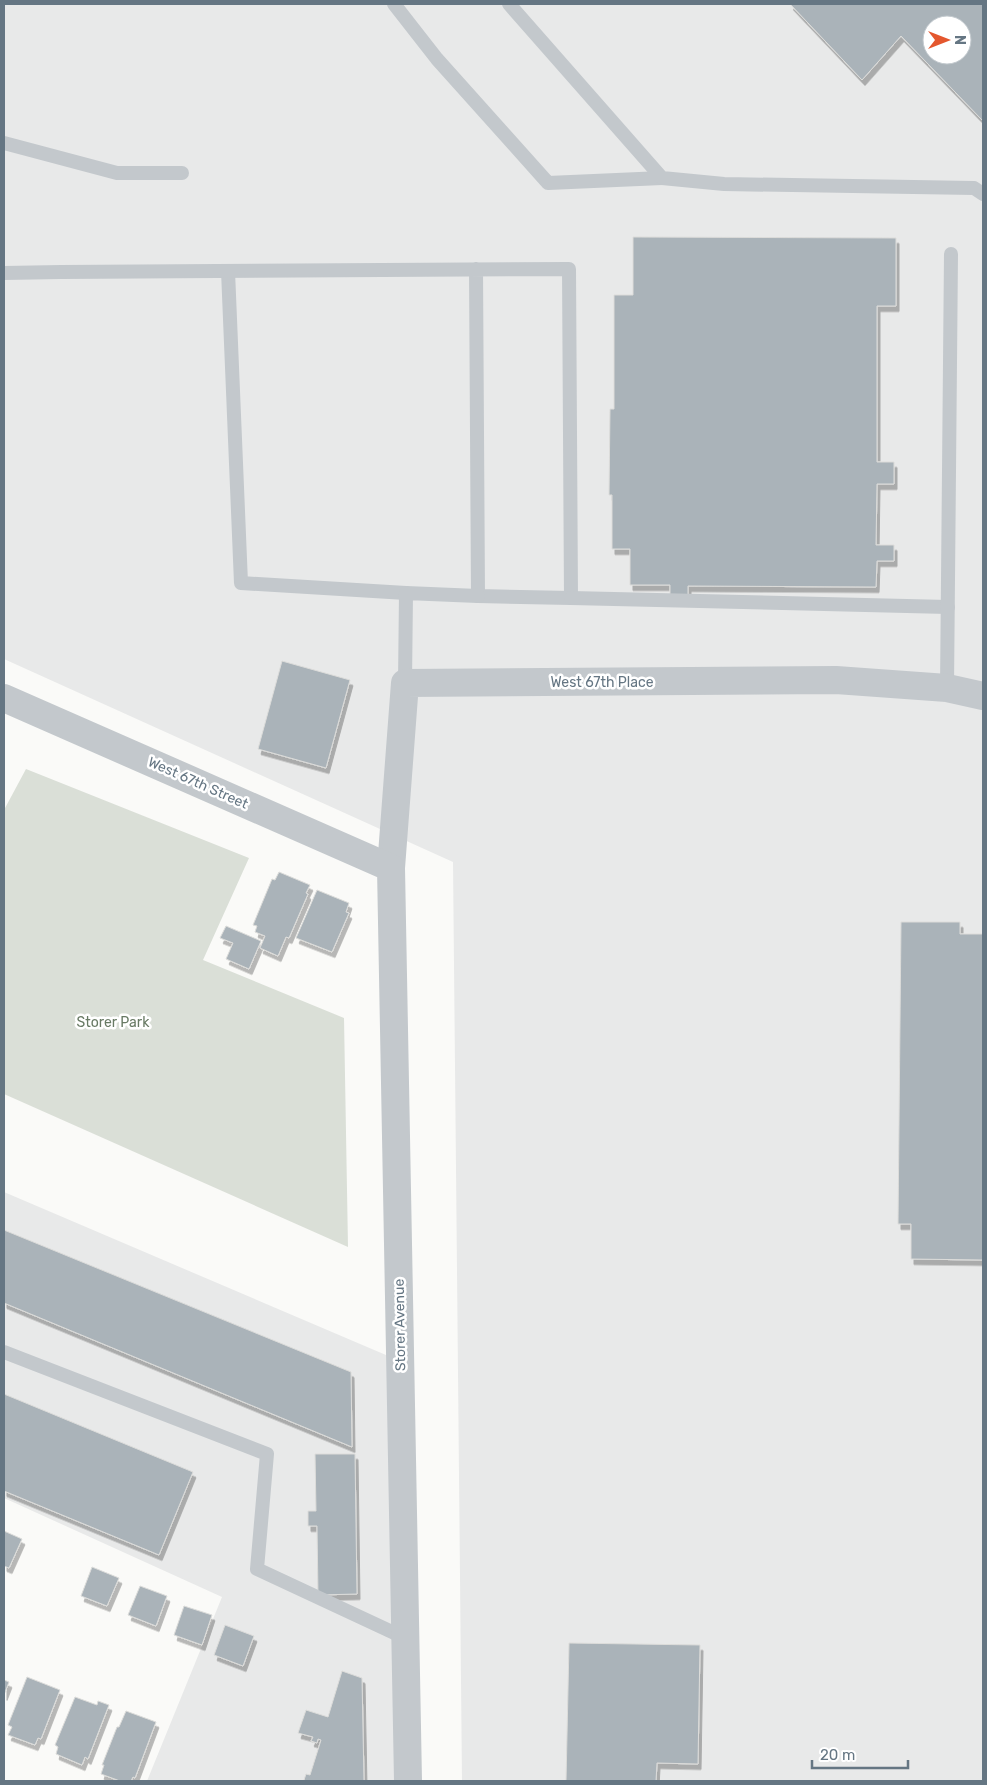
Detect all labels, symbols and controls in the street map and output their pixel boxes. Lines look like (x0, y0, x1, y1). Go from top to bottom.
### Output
north arrow (922, 15, 972, 65)
text: N (951, 35, 968, 45)
street label: West 67th Place (550, 674, 654, 691)
street label: West 67th Street (145, 753, 251, 813)
park label: Storer Park (77, 1014, 150, 1031)
street label: Storer Avenue (391, 1279, 409, 1371)
scale bar (812, 1738, 908, 1770)
text: 20 m (820, 1746, 855, 1764)

